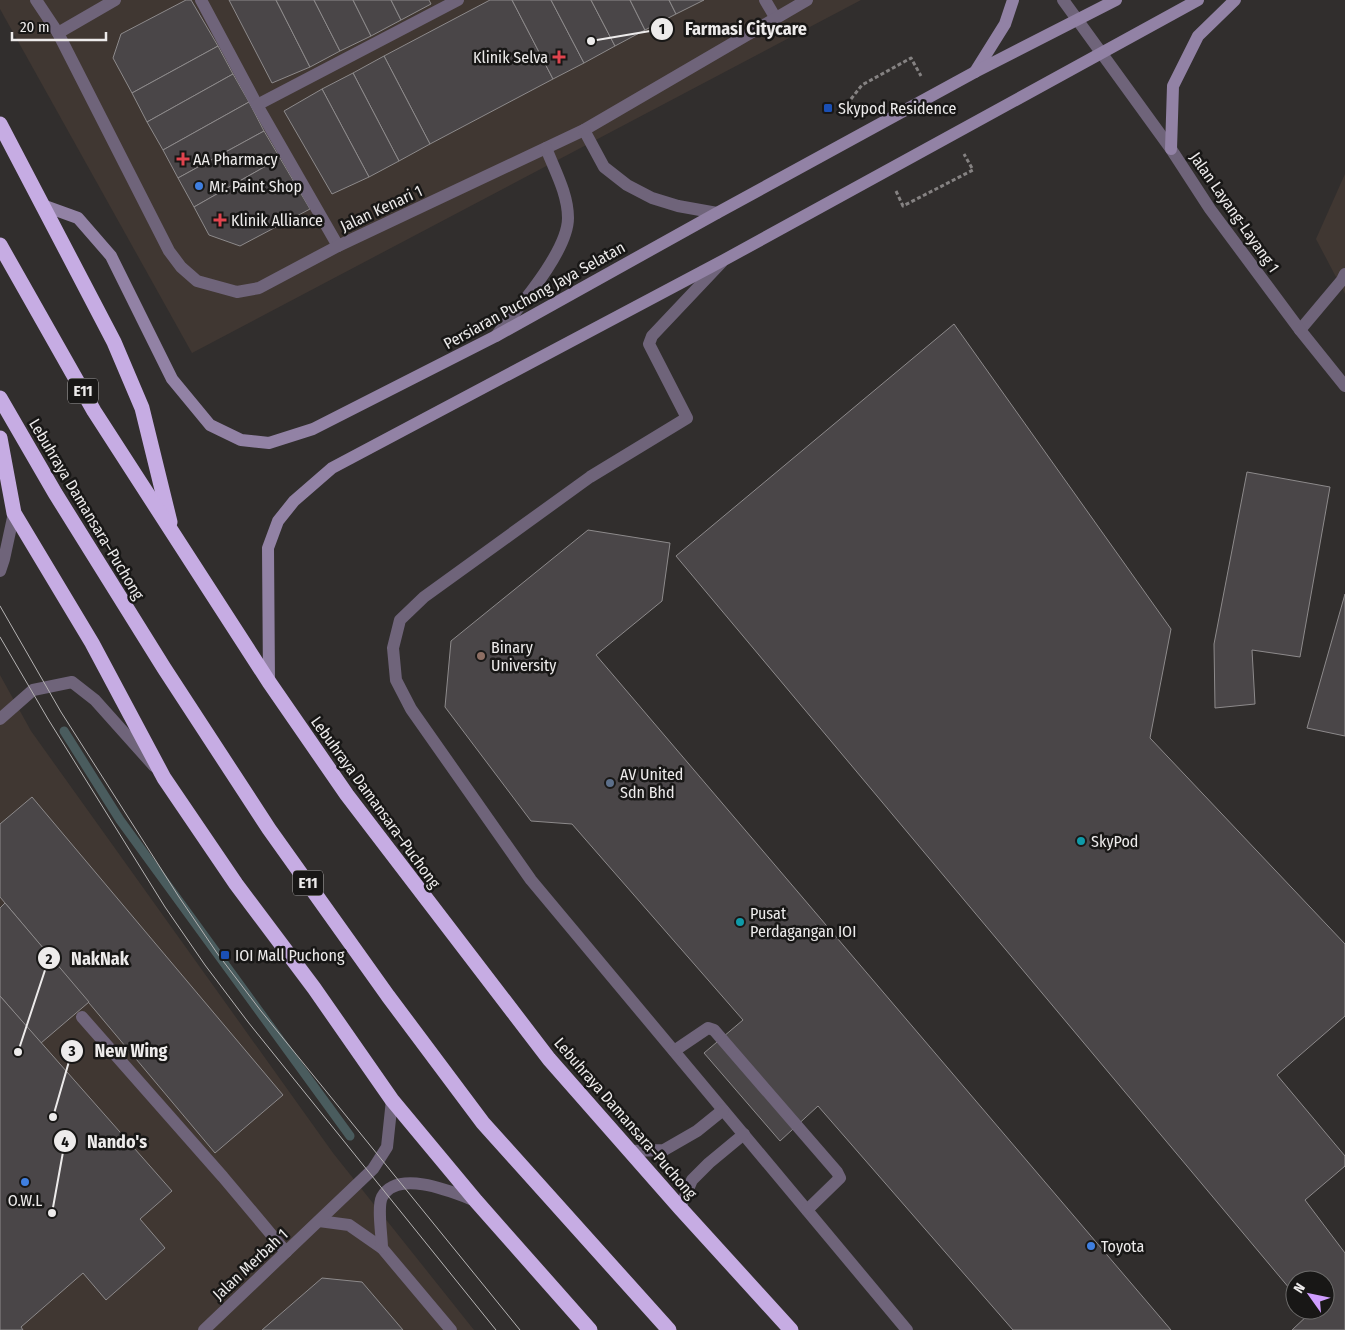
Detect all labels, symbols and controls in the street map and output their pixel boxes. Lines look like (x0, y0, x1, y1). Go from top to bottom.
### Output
scale bar (12, 10, 106, 42)
callout: Farmasi Citycare (650, 13, 817, 46)
text: 20 m (20, 18, 50, 36)
text: Farmasi Citycare (685, 18, 807, 40)
text: 1 (659, 20, 665, 38)
place label: Klinik Selva (473, 48, 548, 67)
marker: Klinik Selva (552, 50, 566, 64)
place label: Skypod Residence (838, 99, 956, 118)
marker: Skypod Residence (822, 102, 834, 114)
street label: Jalan Layang-Layang 1 (1186, 148, 1283, 276)
place label: AA Pharmacy (193, 150, 278, 169)
marker: AA Pharmacy (177, 153, 189, 165)
place label: Mr. Paint Shop (209, 177, 302, 196)
marker: Mr. Paint Shop (193, 180, 205, 192)
street label: Jalan Kenari 1 (337, 181, 425, 236)
place label: Klinik Alliance (231, 211, 323, 230)
marker: Klinik Alliance (213, 213, 227, 227)
street label: Persiaran Puchong Jaya Selatan (440, 238, 628, 353)
road number: E11 (68, 378, 98, 404)
street label: Lebuhraya Damansara–Puchong (25, 415, 148, 604)
place label: Binary University (491, 638, 557, 675)
marker: Binary University (475, 650, 487, 662)
street label: Lebuhraya Damansara–Puchong (307, 713, 445, 892)
place label: AV United Sdn Bhd (620, 765, 683, 802)
marker: AV United Sdn Bhd (604, 777, 616, 789)
place label: SkyPod (1091, 832, 1138, 851)
marker: SkyPod (1075, 835, 1087, 847)
road number: E11 (293, 870, 323, 896)
place label: Pusat Perdagangan IOI (750, 904, 856, 941)
marker: Pusat Perdagangan IOI (734, 916, 746, 928)
callout: NakNak (36, 942, 139, 975)
place label: IOI Mall Puchong (235, 946, 345, 965)
text: NakNak (71, 948, 130, 970)
marker: IOI Mall Puchong (219, 949, 231, 961)
text: 2 (45, 950, 53, 968)
street label: Lebuhraya Damansara–Puchong (550, 1034, 701, 1203)
callout: New Wing (59, 1035, 177, 1068)
text: New Wing (95, 1040, 168, 1062)
text: 3 (67, 1042, 76, 1060)
callout: Nando's (52, 1125, 158, 1158)
text: Nando's (87, 1131, 147, 1153)
text: 4 (61, 1133, 69, 1151)
marker: O.W.L (19, 1176, 31, 1188)
place label: O.W.L (8, 1191, 42, 1210)
street label: Jalan Merbah 1 (209, 1225, 292, 1304)
place label: Toyota (1101, 1237, 1144, 1256)
marker: Toyota (1085, 1240, 1097, 1252)
north arrow (1285, 1270, 1335, 1320)
text: N (1290, 1280, 1309, 1296)

